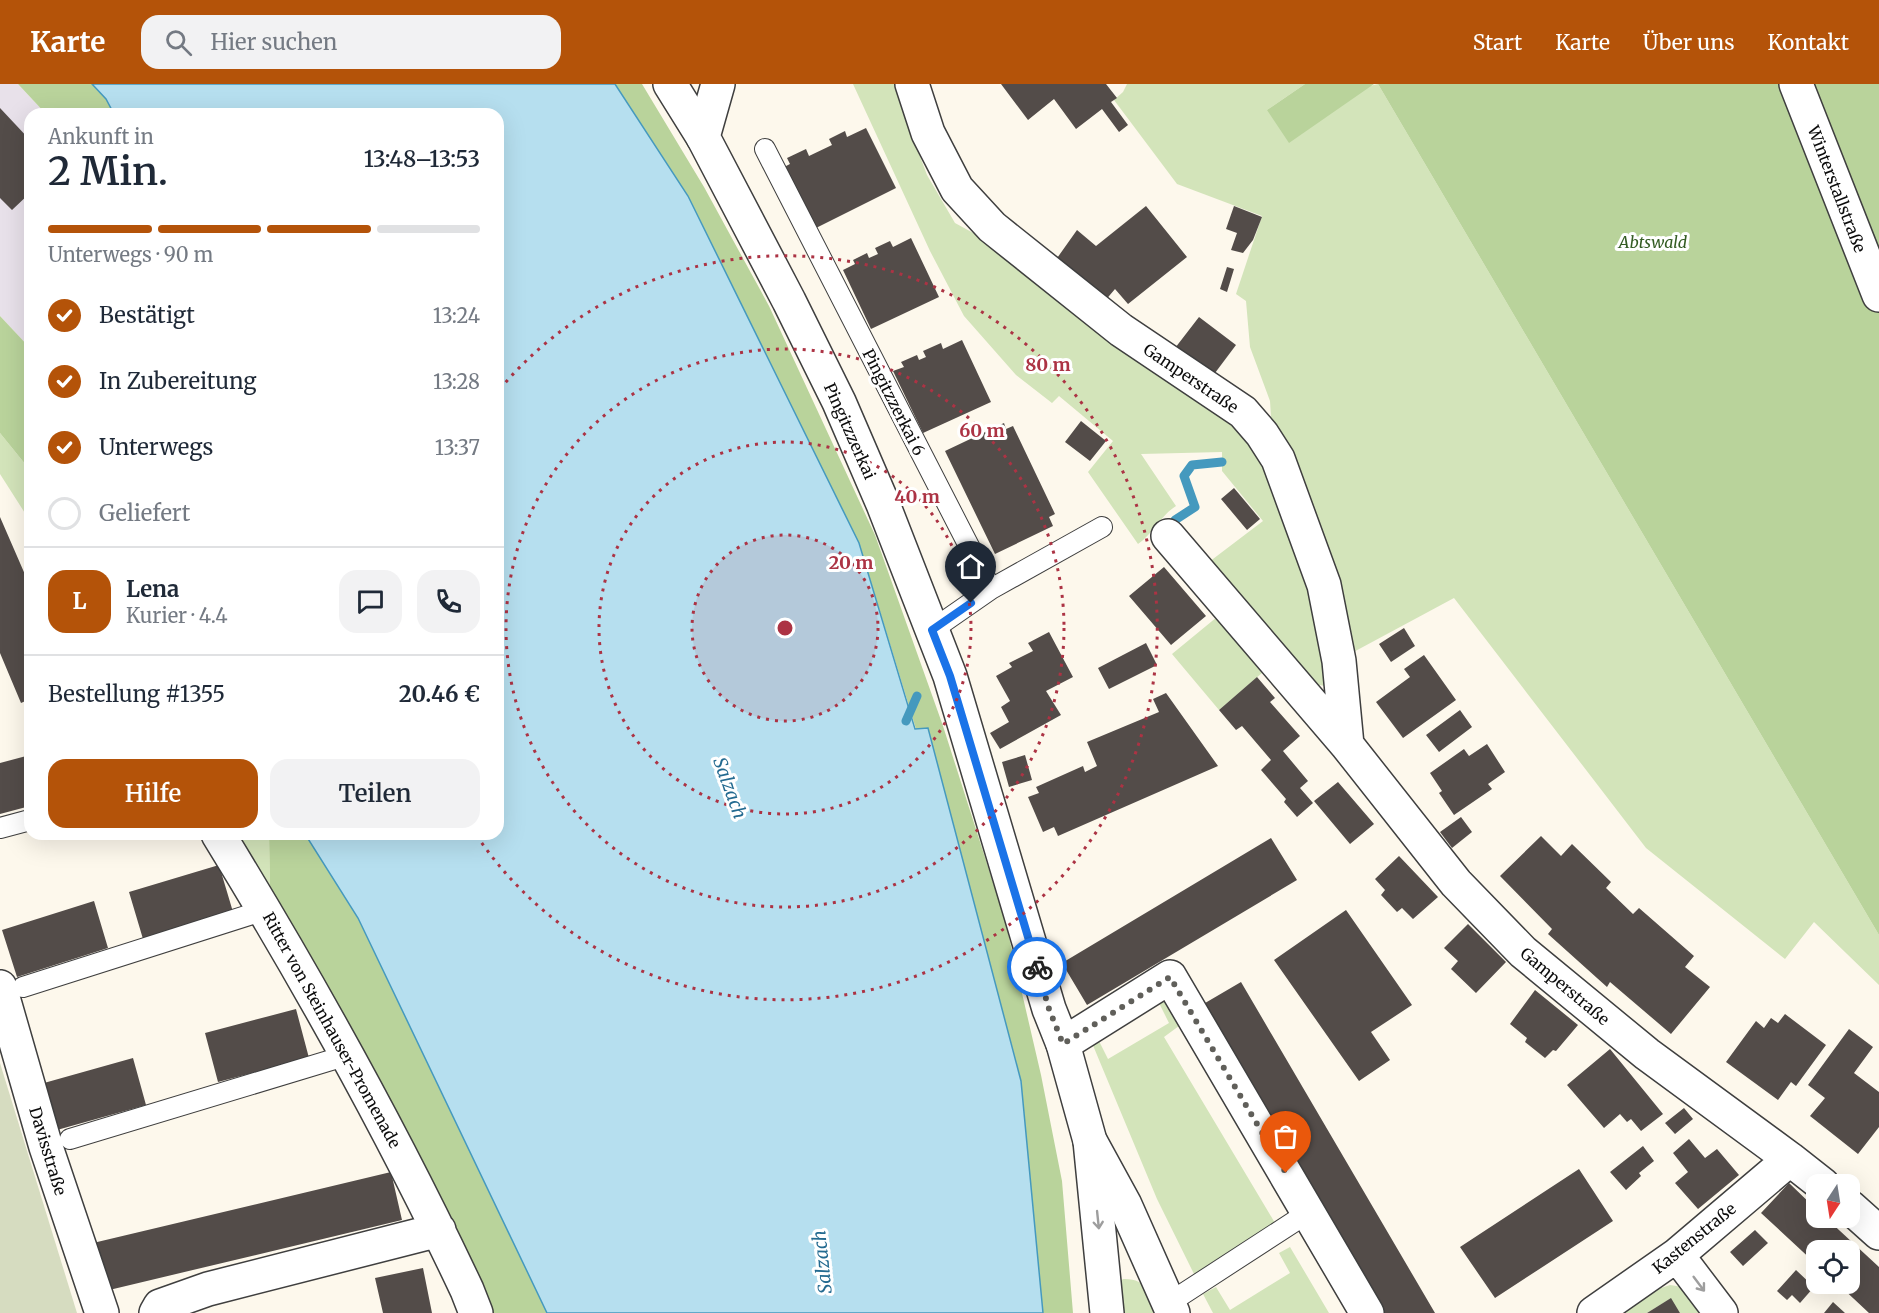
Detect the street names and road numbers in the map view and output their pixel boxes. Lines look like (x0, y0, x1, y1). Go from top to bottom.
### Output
street label: Winterstallstraße (1803, 122, 1870, 255)
street label: Gamperstraße (1140, 339, 1242, 417)
street label: Pingitzzerkai 6 (859, 345, 930, 459)
street label: Pingitzzerkai (820, 380, 880, 482)
street label: Ritter von Steinhauser-Promenade (259, 909, 405, 1151)
street label: Gamperstraße (1516, 943, 1614, 1029)
street label: Davisstraße (25, 1104, 71, 1198)
street label: Kastenstraße (1648, 1198, 1740, 1278)

